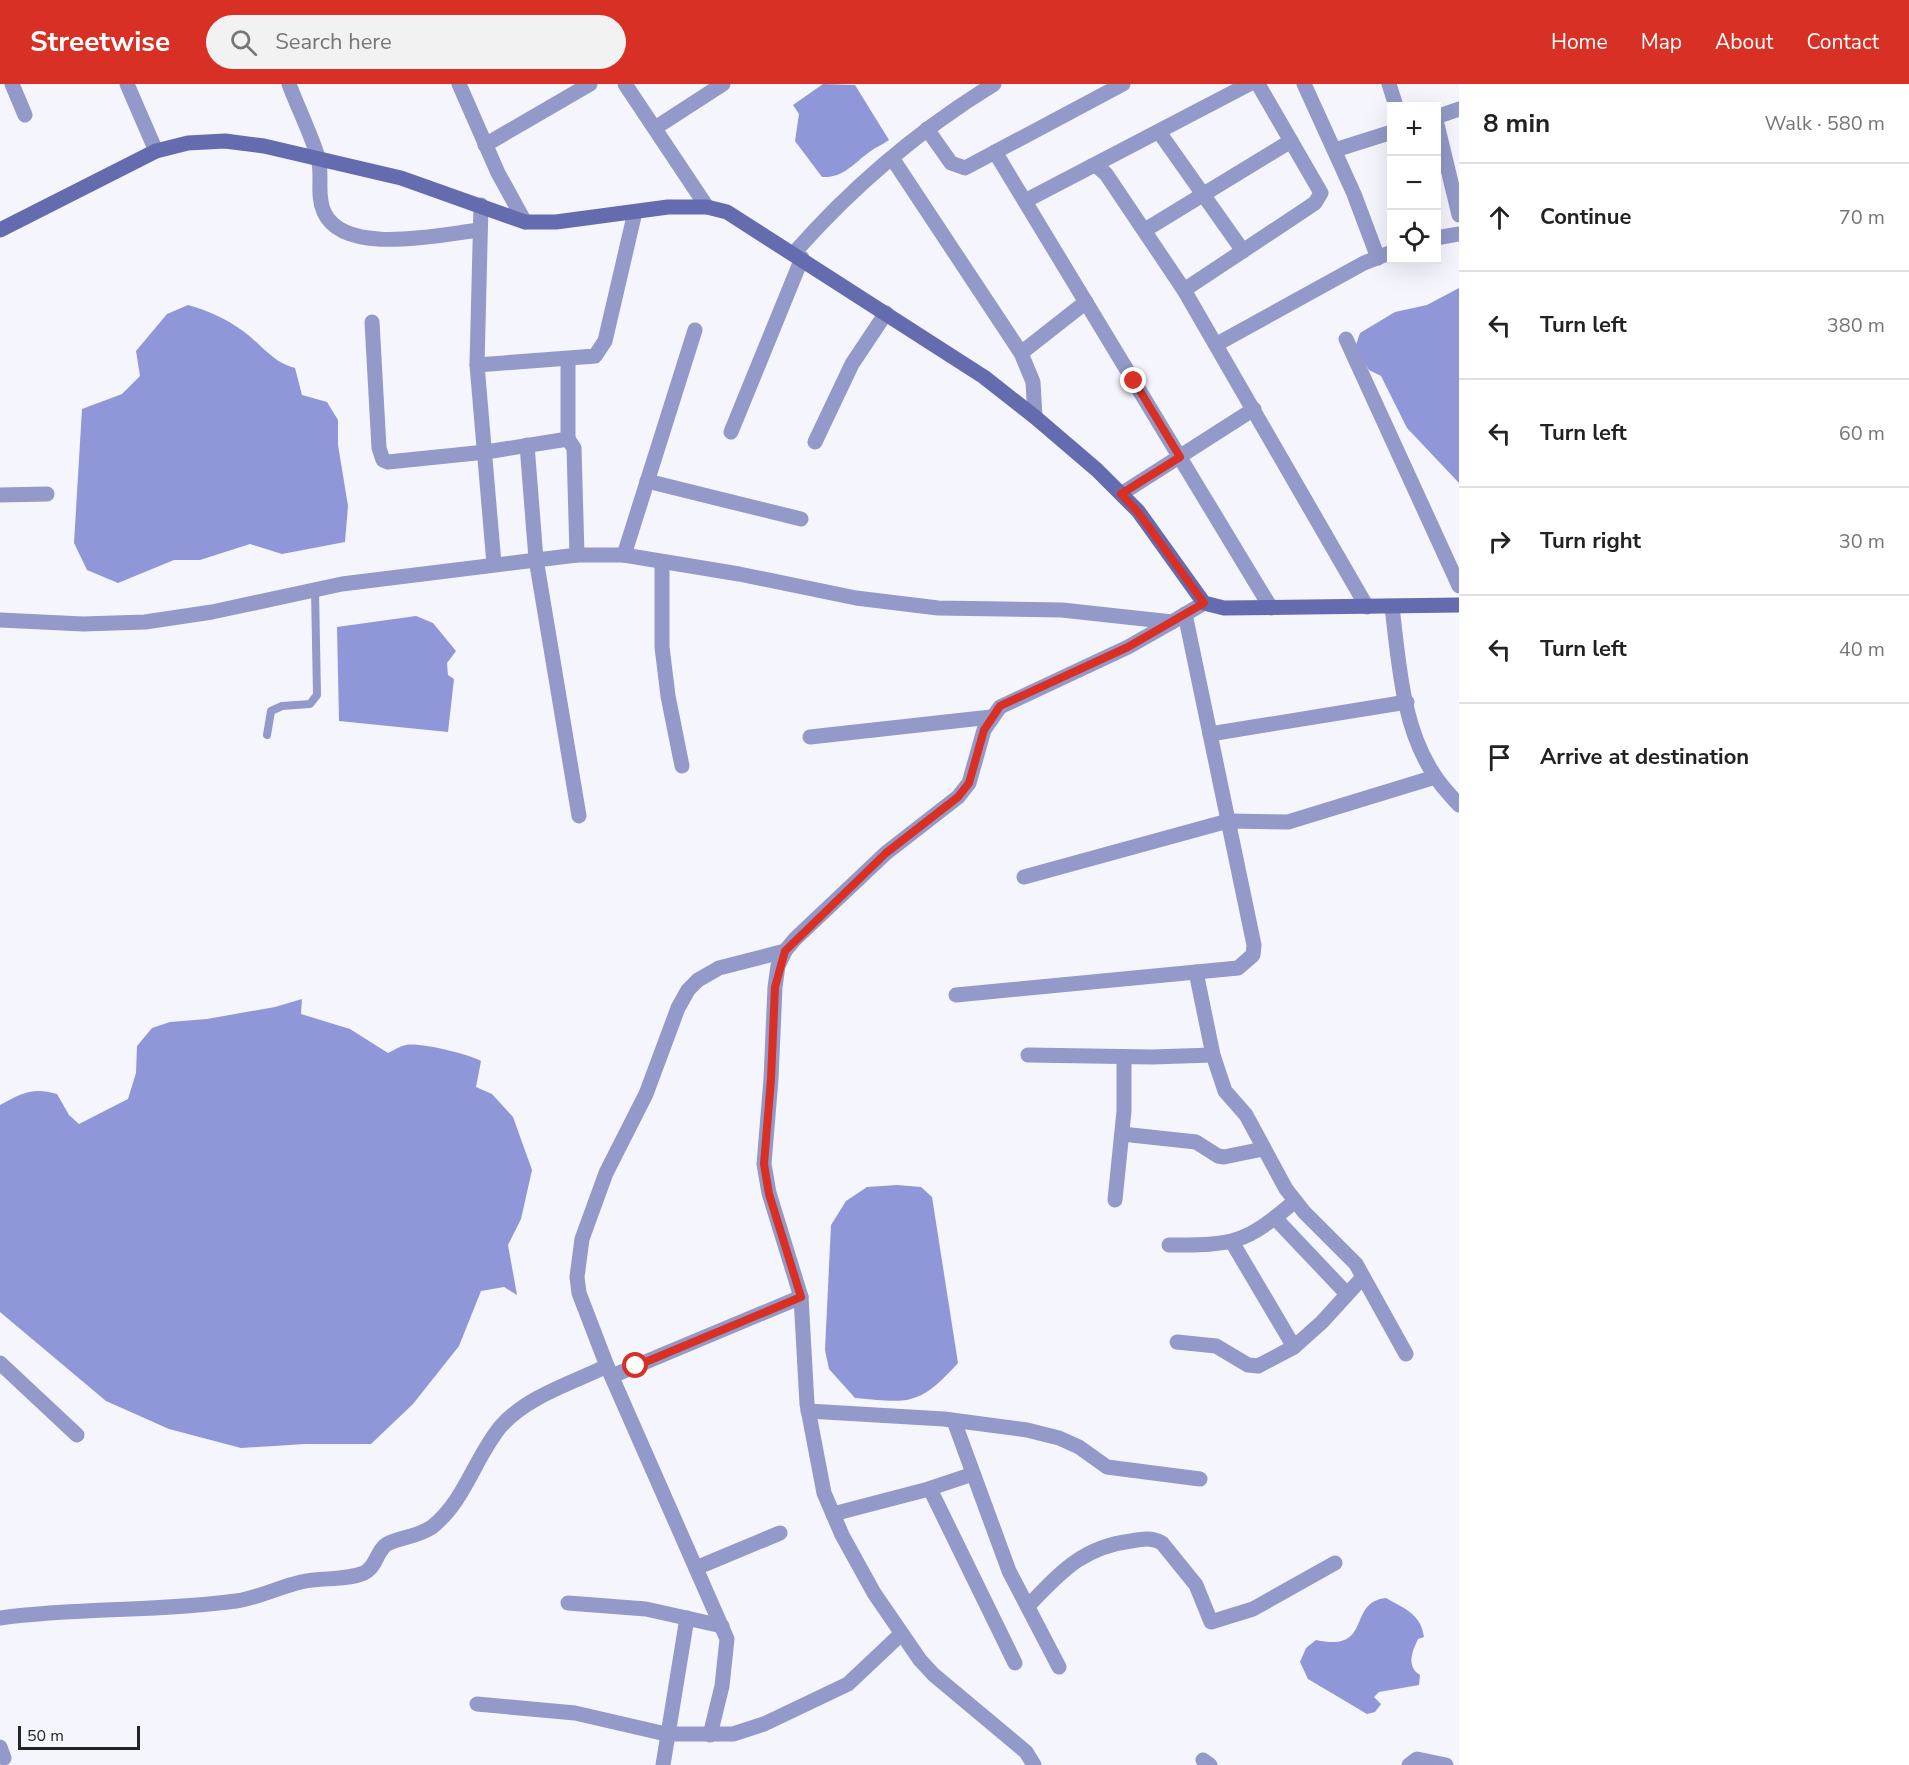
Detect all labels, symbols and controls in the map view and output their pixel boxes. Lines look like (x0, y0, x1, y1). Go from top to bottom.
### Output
search box (206, 15, 626, 69)
text: Streetwise (30, 23, 170, 61)
icon: search (227, 26, 260, 59)
text: Search here (275, 27, 392, 57)
text: Home (1551, 28, 1608, 56)
text: Map (1641, 28, 1682, 56)
text: About (1715, 28, 1773, 56)
text: Contact (1806, 28, 1879, 56)
map controls (1387, 102, 1441, 264)
button: + (1387, 102, 1441, 156)
text: 8 min (1483, 106, 1550, 141)
text: Walk · 580 m (1765, 110, 1885, 137)
button: − (1387, 156, 1441, 210)
icon: ahead (1483, 201, 1516, 234)
text: Continue (1540, 202, 1631, 232)
text: 70 m (1839, 204, 1885, 231)
button: locate (1387, 210, 1441, 264)
icon: left (1483, 309, 1516, 342)
text: Turn left (1540, 310, 1627, 340)
text: 380 m (1827, 312, 1885, 339)
route end (1120, 367, 1146, 393)
icon: left (1483, 417, 1516, 450)
text: Turn left (1540, 418, 1627, 448)
text: 60 m (1839, 420, 1885, 447)
icon: right (1483, 525, 1516, 558)
text: Turn right (1540, 526, 1641, 556)
text: 30 m (1839, 528, 1885, 555)
icon: left (1483, 633, 1516, 666)
text: Turn left (1540, 634, 1627, 664)
text: 40 m (1839, 636, 1885, 663)
icon: arrive (1483, 741, 1516, 774)
text: Arrive at destination (1540, 742, 1749, 772)
route start (622, 1352, 648, 1378)
scale bar (18, 1723, 140, 1750)
text: 50 m (27, 1725, 64, 1747)

